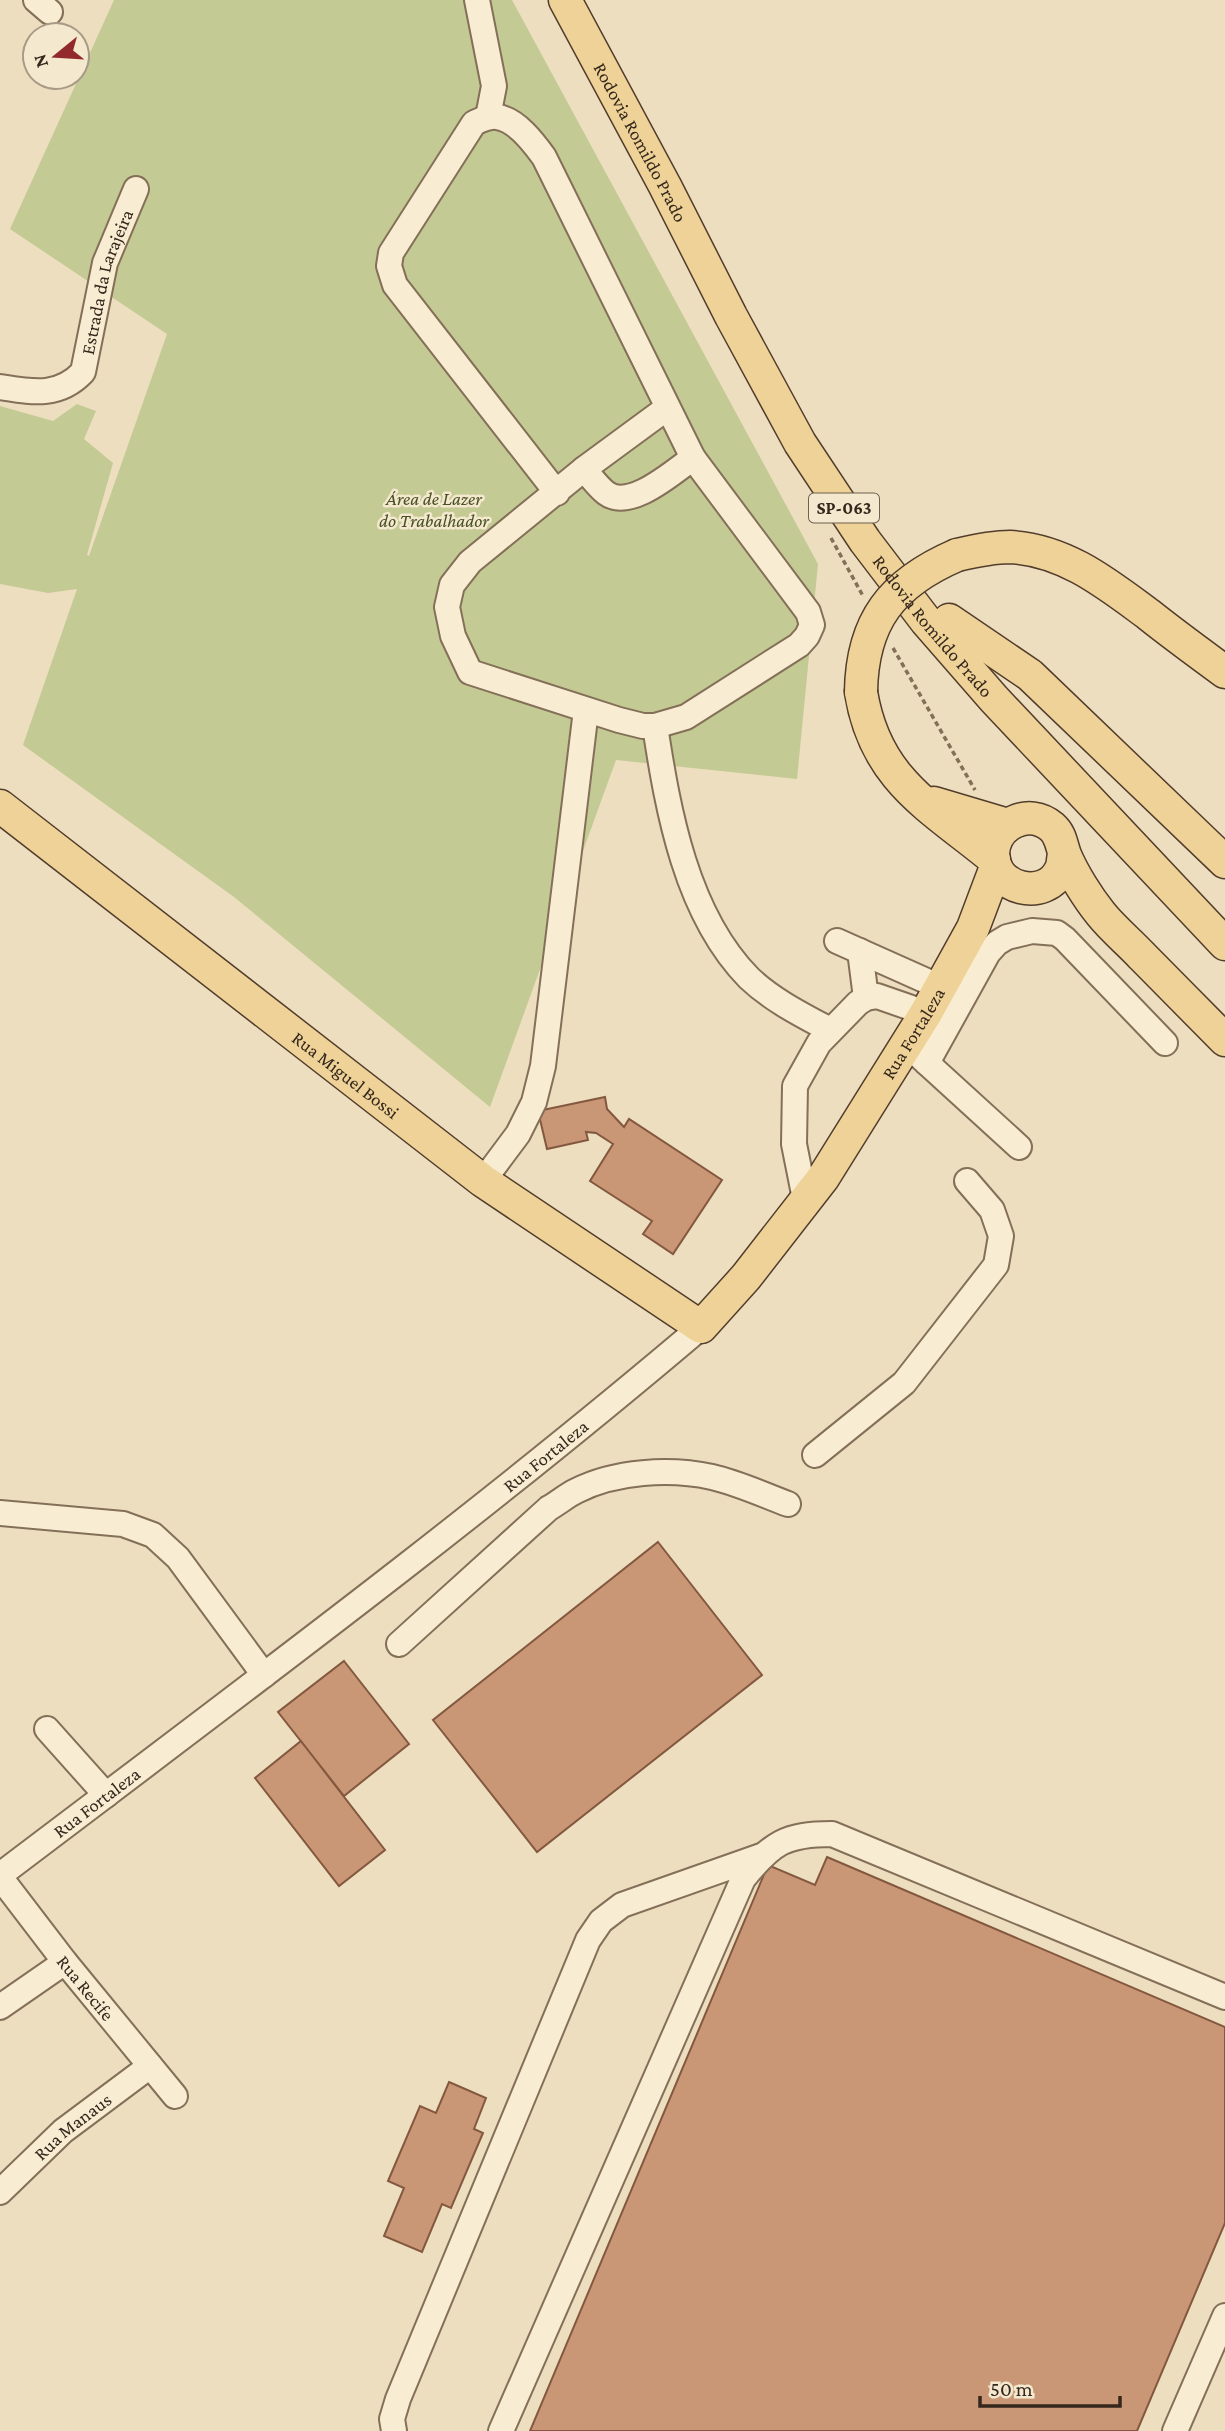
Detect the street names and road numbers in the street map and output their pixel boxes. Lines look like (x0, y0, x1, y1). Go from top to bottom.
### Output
street label: Rodovia Romildo Prado (590, 59, 692, 225)
street label: Estrada da Larajeira (76, 206, 137, 356)
road number: SP-063 (809, 494, 879, 522)
street label: Rodovia Romildo Prado (869, 551, 998, 701)
street label: Rua Fortaleza (877, 984, 949, 1083)
street label: Rua Miguel Bossi (288, 1027, 404, 1123)
street label: Rua Fortaleza (499, 1415, 592, 1496)
street label: Rua Fortaleza (49, 1762, 144, 1841)
street label: Rua Recife (53, 1951, 119, 2024)
street label: Rua Manaus (29, 2088, 115, 2164)

